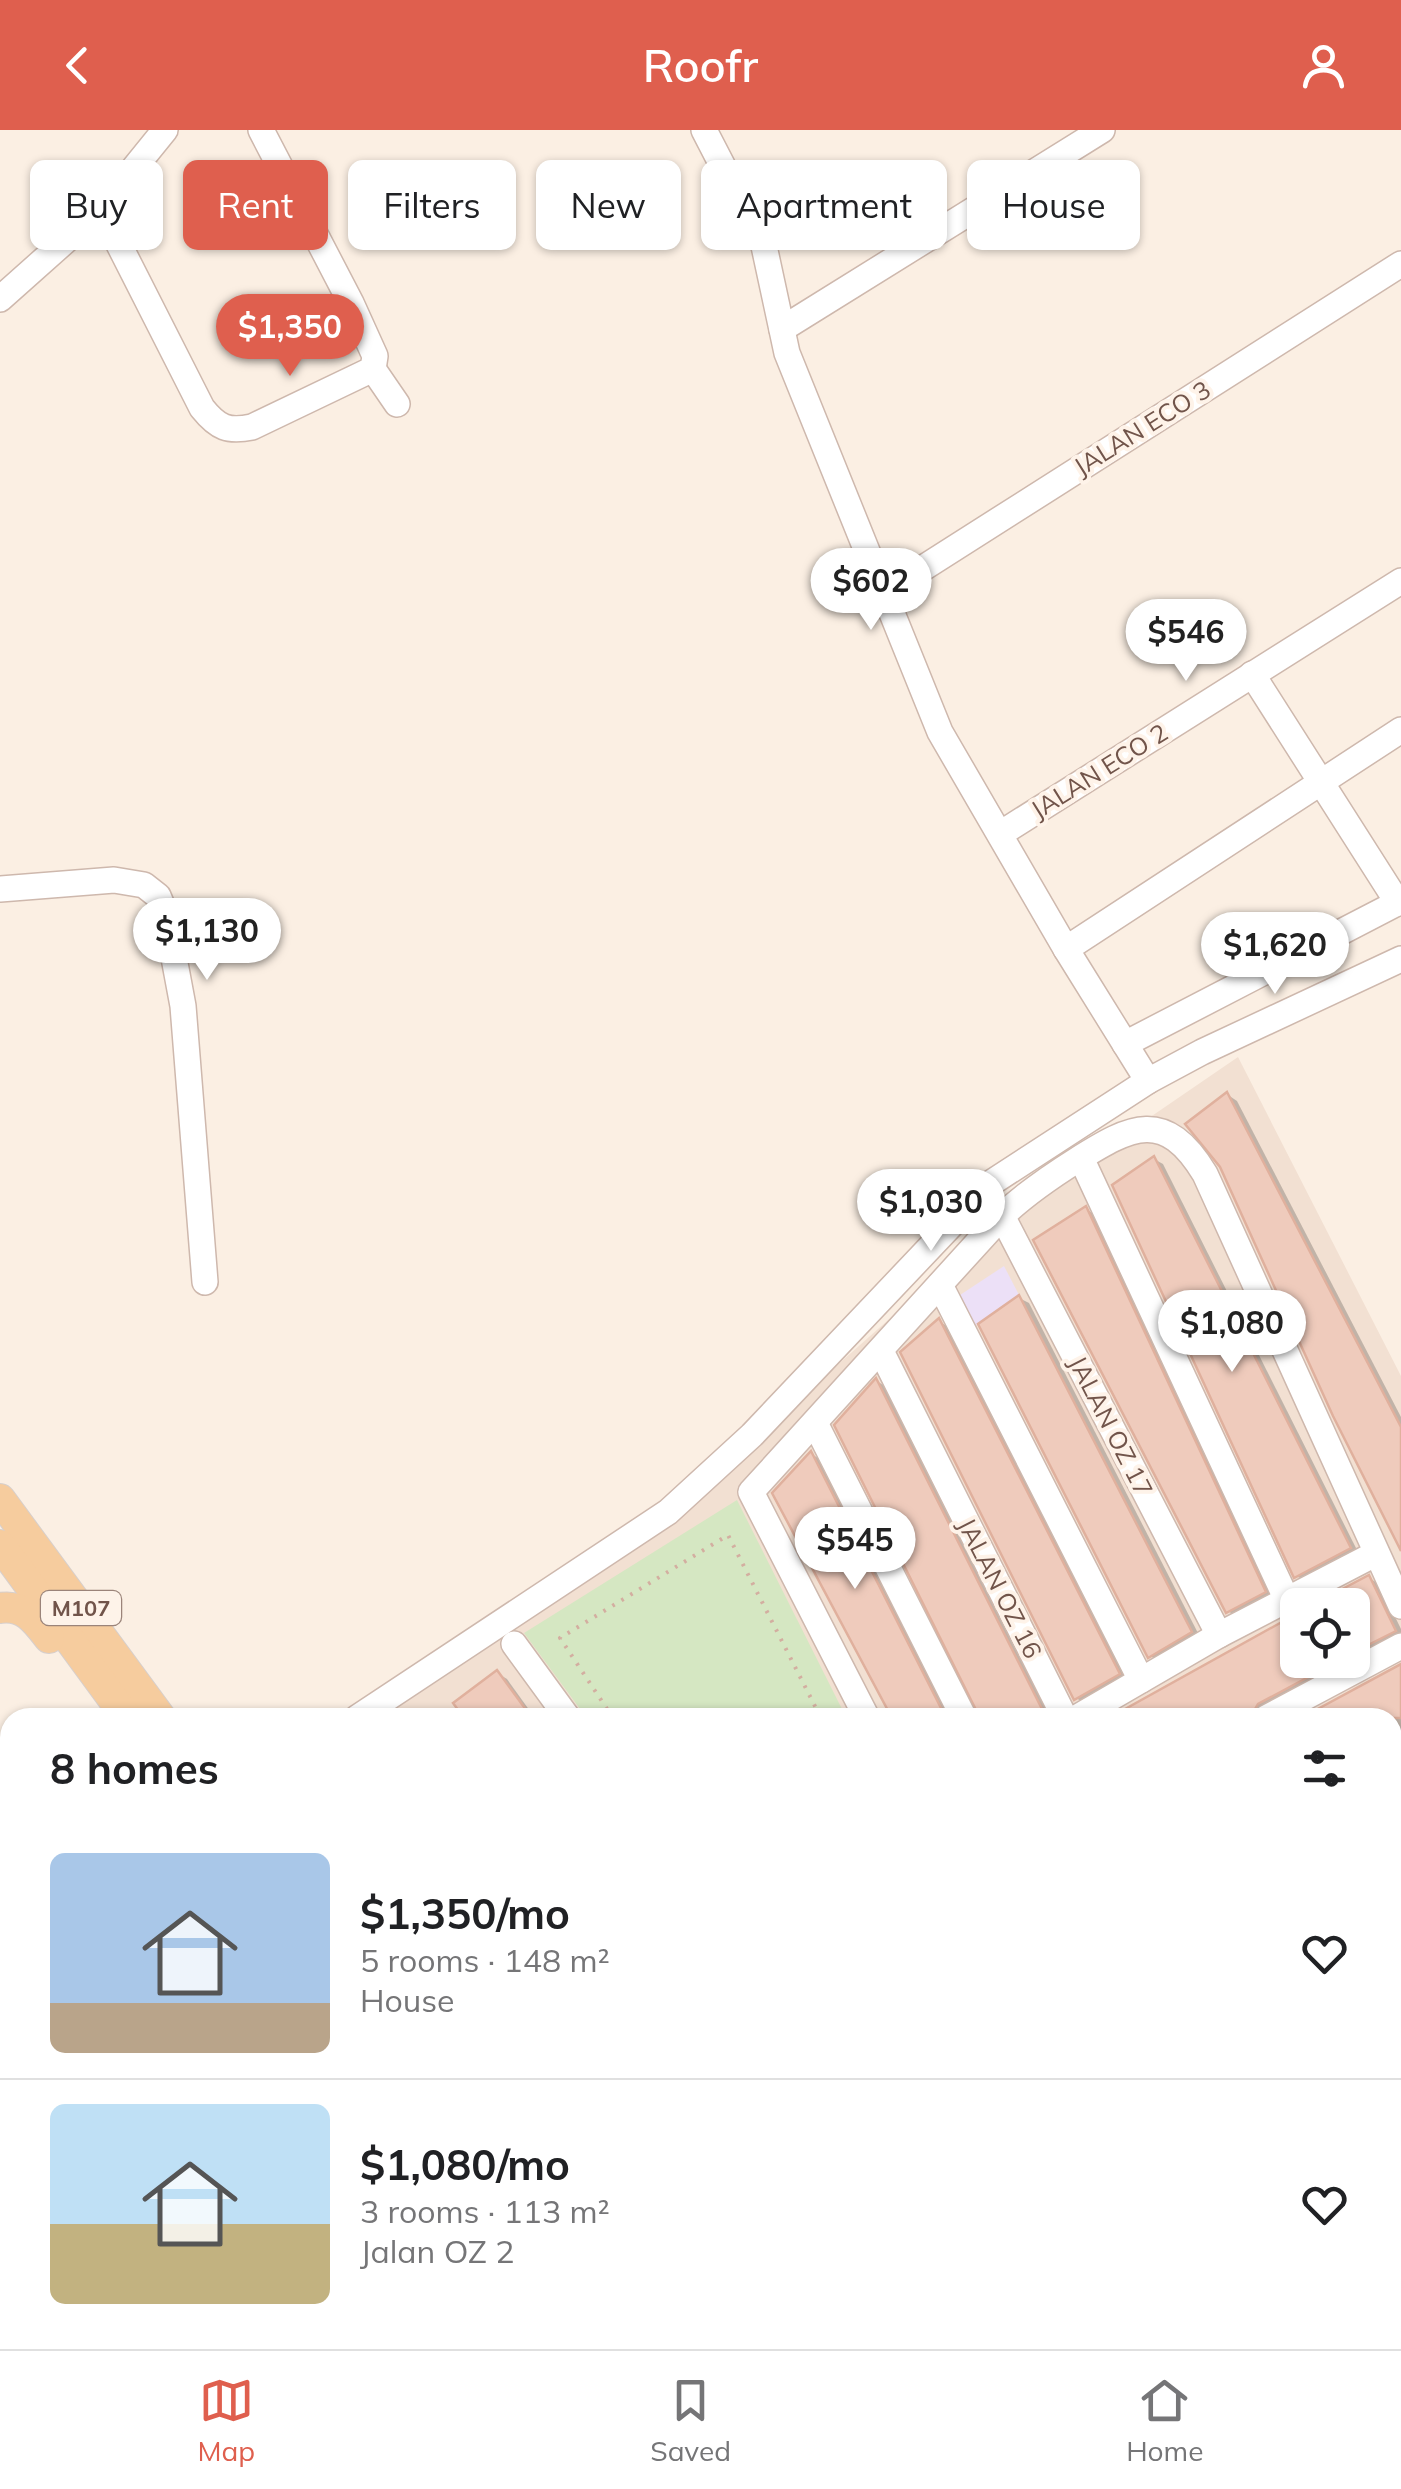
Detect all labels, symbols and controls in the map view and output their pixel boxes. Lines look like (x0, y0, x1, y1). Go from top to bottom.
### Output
text: Roofr (643, 37, 758, 93)
icon: back (50, 38, 105, 93)
icon: person (1296, 38, 1351, 93)
chip: Buy (30, 160, 163, 250)
chip: Rent (183, 160, 328, 250)
chip: Filters (348, 160, 516, 250)
chip: New (536, 160, 681, 250)
chip: Apartment (701, 160, 947, 250)
chip: House (967, 160, 1140, 250)
pin: $1,350 (209, 294, 371, 379)
text: $1,350 (238, 306, 342, 346)
street label: JALAN ECO 3 (1068, 373, 1216, 482)
pin: $602 (812, 548, 930, 633)
text: $602 (833, 560, 909, 600)
pin: $546 (1127, 599, 1245, 684)
text: $546 (1148, 611, 1224, 651)
street label: JALAN ECO 2 (1025, 716, 1173, 825)
pin: $1,130 (126, 898, 288, 983)
text: $1,130 (155, 910, 259, 950)
pin: $1,620 (1194, 912, 1356, 997)
text: $1,620 (1223, 924, 1327, 964)
pin: $1,030 (850, 1169, 1012, 1254)
text: $1,030 (879, 1181, 983, 1221)
pin: $1,080 (1151, 1290, 1313, 1375)
text: $1,080 (1180, 1302, 1284, 1342)
street label: JALAN OZ 17 (1063, 1350, 1160, 1501)
pin: $545 (796, 1507, 914, 1592)
street label: JALAN OZ 16 (952, 1512, 1049, 1663)
text: $545 (817, 1519, 893, 1559)
map controls (1280, 1588, 1370, 1678)
button: locate (1280, 1588, 1370, 1678)
road number: M107 (41, 1591, 121, 1625)
icon: filters (1297, 1741, 1352, 1796)
text: 8 homes (50, 1742, 219, 1795)
text: $1,350/mo (360, 1887, 570, 1940)
icon: home (130, 1893, 250, 2013)
icon: heart (1297, 1926, 1352, 1981)
text: 5 rooms · 148 m² (360, 1940, 610, 1980)
text: House (360, 1980, 455, 2020)
text: $1,080/mo (360, 2138, 570, 2191)
icon: home (130, 2144, 250, 2264)
icon: heart (1297, 2177, 1352, 2232)
text: 3 rooms · 113 m² (360, 2191, 610, 2231)
text: Jalan OZ 2 (360, 2231, 515, 2271)
tab: Map (198, 2373, 255, 2468)
tab: Saved (650, 2373, 731, 2468)
tab: Home (1126, 2373, 1203, 2468)

